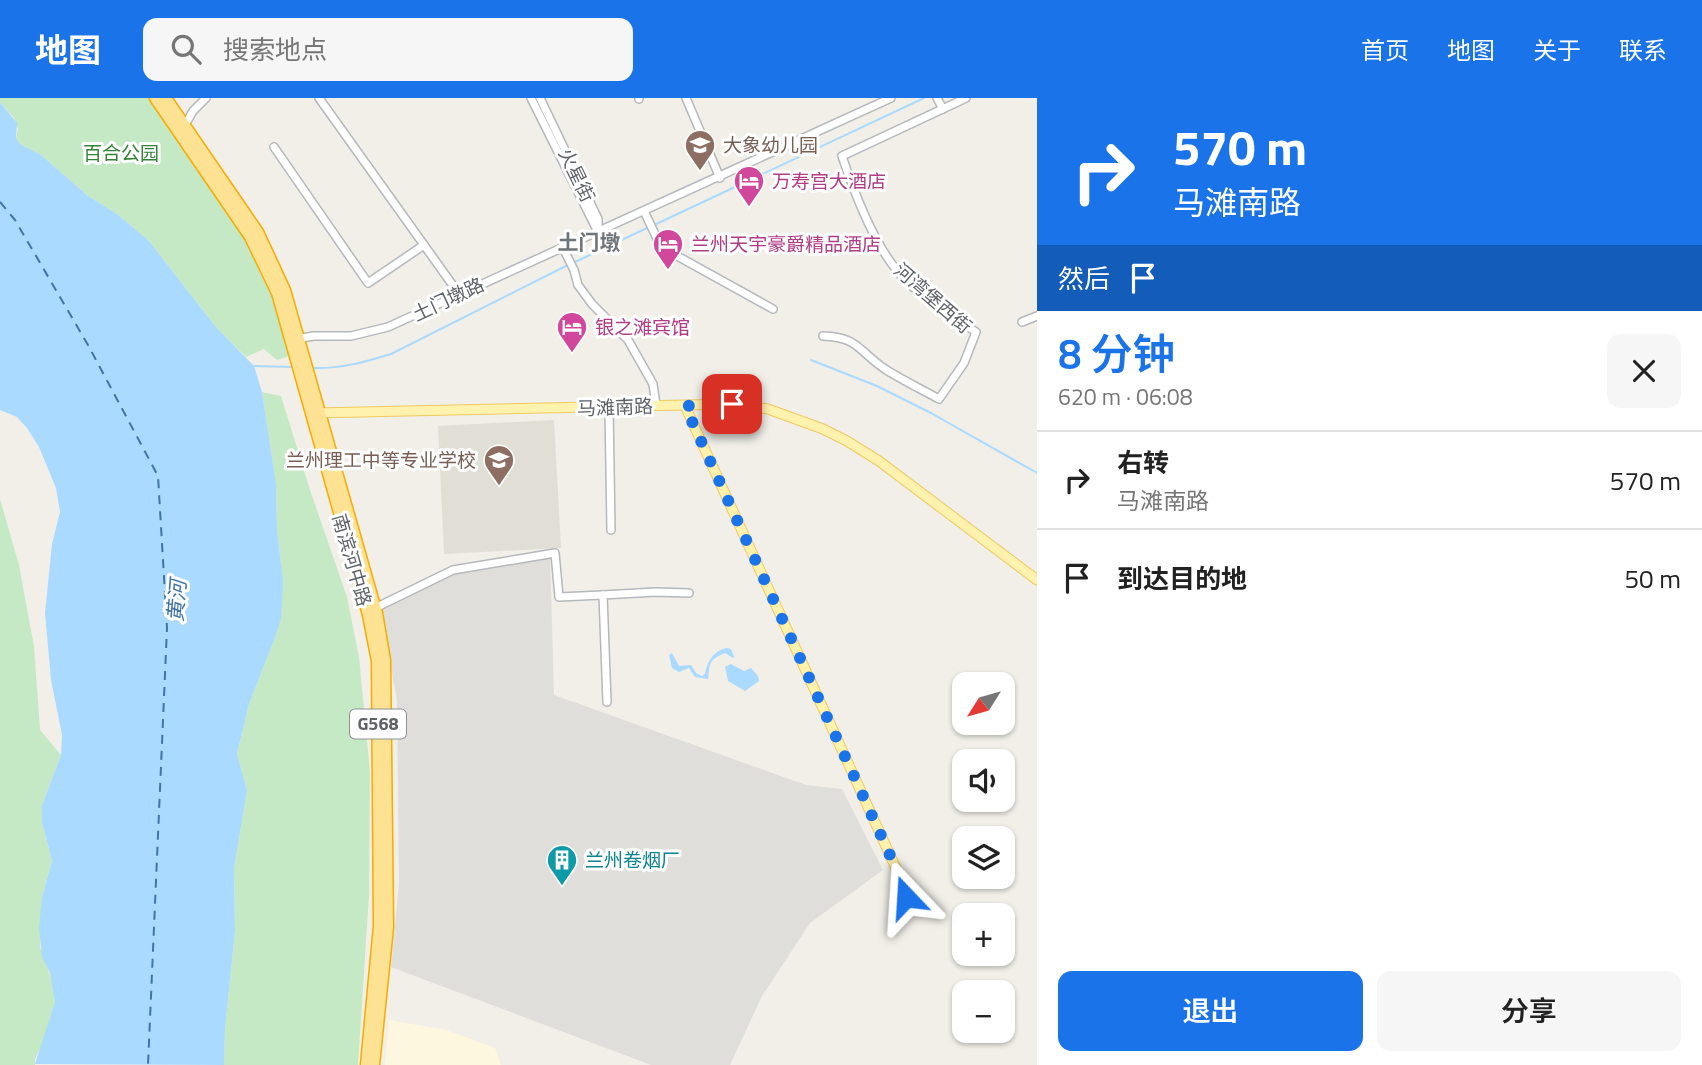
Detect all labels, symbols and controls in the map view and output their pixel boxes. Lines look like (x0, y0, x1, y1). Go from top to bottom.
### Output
search box (143, 18, 633, 81)
text: 地图 (35, 25, 101, 75)
icon: search (167, 30, 205, 68)
text: 搜索地点 (223, 30, 327, 69)
text: 首页 (1361, 32, 1409, 68)
text: 地图 (1447, 32, 1495, 68)
text: 关于 (1533, 32, 1581, 68)
text: 联系 (1619, 32, 1667, 68)
text: 570 m (1173, 109, 1307, 184)
icon: right (1058, 126, 1149, 217)
school or university icon: 大象幼儿园 (683, 128, 717, 172)
place label: 大象幼儿园 (723, 130, 818, 159)
park label: 百合公园 (83, 138, 159, 167)
street label: 火星街 (552, 143, 603, 207)
hotel icon: 万寿宫大酒店 (732, 164, 766, 208)
place label: 万寿宫大酒店 (772, 166, 886, 195)
text: 马滩南路 (1173, 178, 1301, 226)
district label: 土门墩 (558, 226, 621, 258)
hotel icon: 兰州天宇豪爵精品酒店 (651, 227, 685, 271)
place label: 兰州天宇豪爵精品酒店 (691, 229, 881, 258)
street label: 河湾堡西街 (888, 256, 979, 340)
text: 然后 (1058, 259, 1110, 298)
icon: arrive (1124, 259, 1162, 297)
street label: 土门墩路 (407, 269, 488, 328)
hotel icon: 银之滩宾馆 (555, 310, 589, 354)
place label: 银之滩宾馆 (595, 312, 690, 341)
text: 8 分钟 (1058, 321, 1175, 385)
button: close (1607, 334, 1681, 408)
pin (702, 374, 762, 434)
text: 620 m · 06:08 (1058, 379, 1193, 414)
icon: arrive (713, 385, 751, 423)
street label: 马滩南路 (576, 391, 653, 422)
school or university icon: 兰州理工中等专业学校 (482, 443, 516, 487)
text: 右转 (1117, 443, 1169, 482)
place label: 兰州理工中等专业学校 (286, 445, 476, 474)
icon: right (1058, 461, 1096, 499)
text: 570 m (1610, 461, 1681, 500)
text: 马滩南路 (1117, 483, 1209, 518)
street label: 南滨河中路 (325, 510, 380, 610)
icon: arrive (1058, 559, 1096, 597)
text: 到达目的地 (1117, 559, 1247, 598)
text: 50 m (1624, 559, 1681, 598)
water label: 黄河 (158, 575, 194, 623)
north arrow (952, 672, 1015, 735)
map controls (952, 672, 1015, 1043)
road number: G568 (350, 710, 406, 738)
button: sound (952, 749, 1015, 812)
button: layers (952, 826, 1015, 889)
building icon: 兰州卷烟厂 (545, 843, 579, 887)
place label: 兰州卷烟厂 (585, 845, 680, 874)
position arrow (869, 860, 943, 934)
button: + (952, 903, 1015, 966)
button: 退出 (1058, 971, 1363, 1051)
button: 分享 (1377, 971, 1681, 1051)
button: − (952, 980, 1015, 1043)

